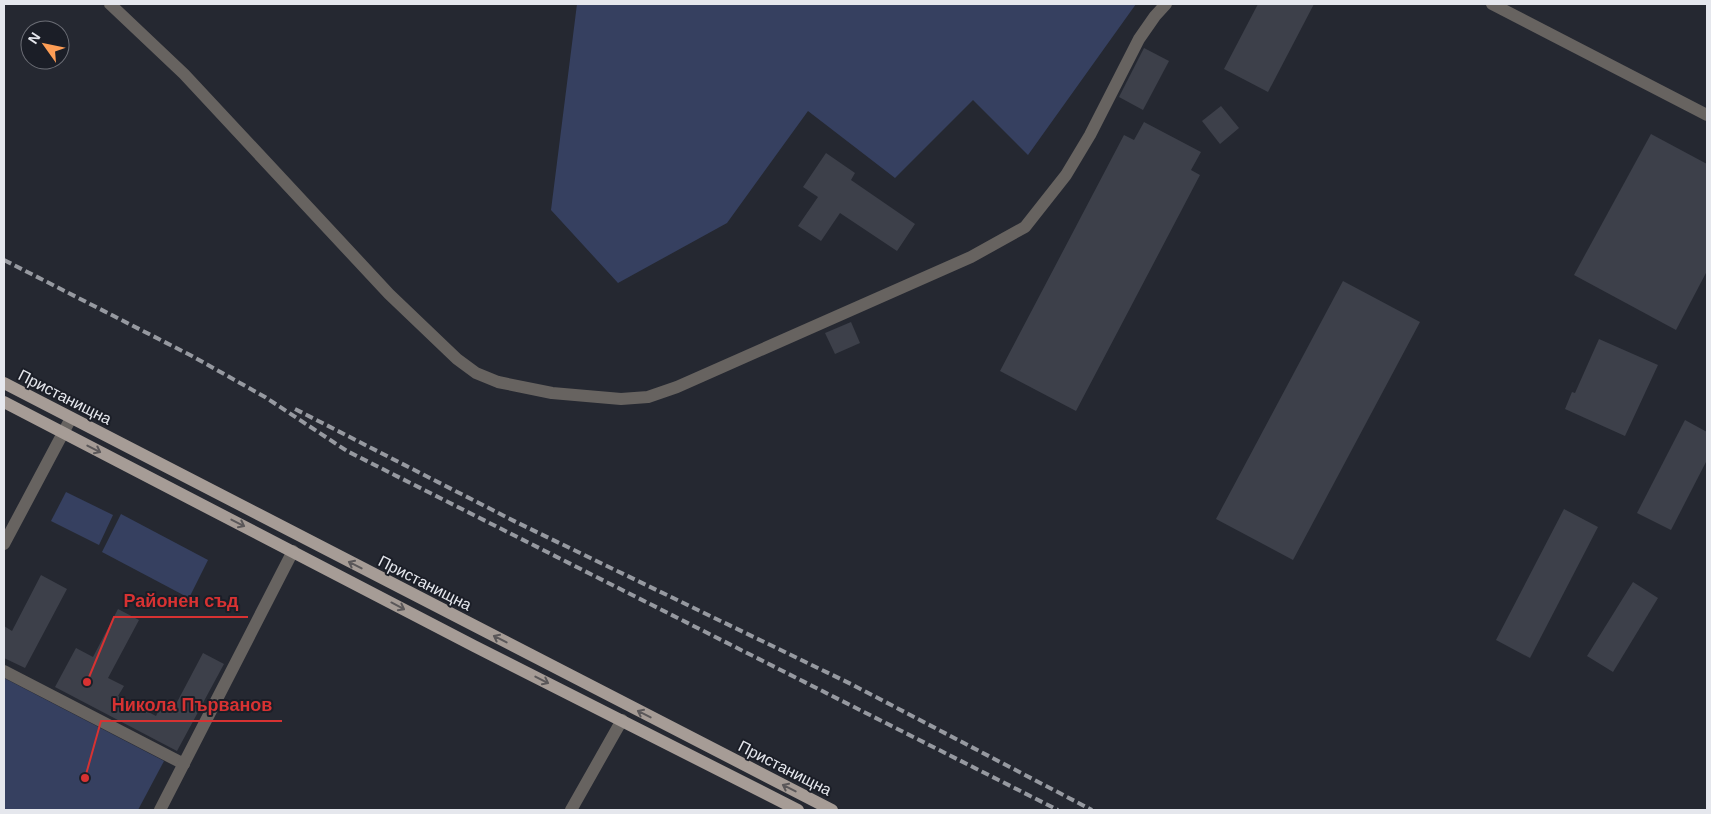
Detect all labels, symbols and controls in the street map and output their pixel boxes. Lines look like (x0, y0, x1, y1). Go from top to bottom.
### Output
north arrow (20, 20, 70, 70)
text: N (25, 29, 44, 47)
street label: Пристанищна (16, 366, 114, 428)
one-way arrow (86, 445, 101, 454)
one-way arrow (230, 519, 245, 528)
street label: Пристанищна (376, 552, 474, 614)
one-way arrow (348, 560, 363, 569)
callout: Районен съд (114, 584, 248, 617)
text: Районен съд (124, 591, 239, 611)
one-way arrow (390, 602, 405, 611)
one-way arrow (492, 634, 507, 644)
one-way arrow (535, 675, 550, 685)
callout: Никола Първанов (101, 688, 282, 721)
text: Никола Първанов (112, 695, 272, 715)
one-way arrow (637, 709, 652, 718)
street label: Пристанищна (736, 737, 834, 799)
one-way arrow (781, 783, 796, 793)

